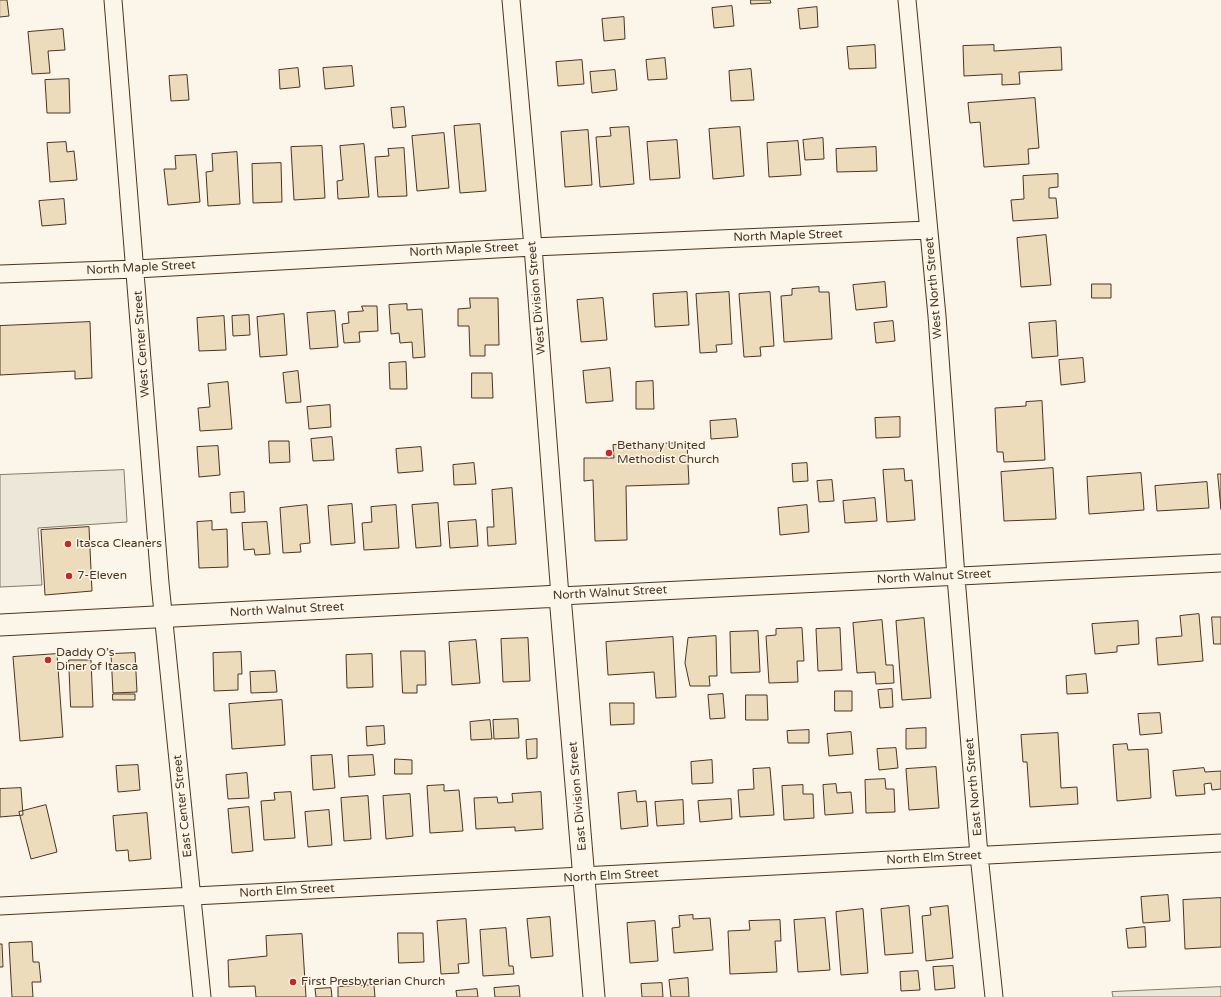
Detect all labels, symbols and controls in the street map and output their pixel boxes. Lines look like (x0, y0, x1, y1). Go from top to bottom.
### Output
street label: North Maple Street (733, 227, 843, 245)
street label: West North Street (922, 236, 946, 340)
street label: North Maple Street (409, 240, 519, 260)
street label: West Division Street (525, 241, 549, 355)
street label: North Maple Street (86, 258, 196, 278)
street label: West Center Street (131, 290, 153, 398)
place label: Bethany United Methodist Church (617, 439, 719, 467)
marker: Bethany United Methodist Church (604, 448, 614, 458)
place label: Itasca Cleaners (76, 537, 162, 551)
marker: Itasca Cleaners (63, 539, 73, 549)
street label: North Walnut Street (877, 567, 991, 587)
place label: 7-Eleven (77, 569, 127, 583)
marker: 7-Eleven (64, 571, 74, 581)
street label: North Walnut Street (553, 583, 667, 603)
street label: North Walnut Street (230, 600, 344, 620)
place label: Daddy O’s Diner of Itasca (56, 646, 138, 674)
marker: Daddy O’s Diner of Itasca (43, 655, 53, 665)
street label: East North Street (963, 737, 985, 837)
street label: East Division Street (566, 741, 590, 851)
street label: East Center Street (170, 754, 196, 858)
street label: North Elm Street (886, 848, 982, 868)
street label: North Elm Street (563, 866, 659, 886)
street label: North Elm Street (239, 881, 335, 901)
place label: First Presbyterian Church (301, 975, 445, 989)
marker: First Presbyterian Church (288, 977, 298, 987)

